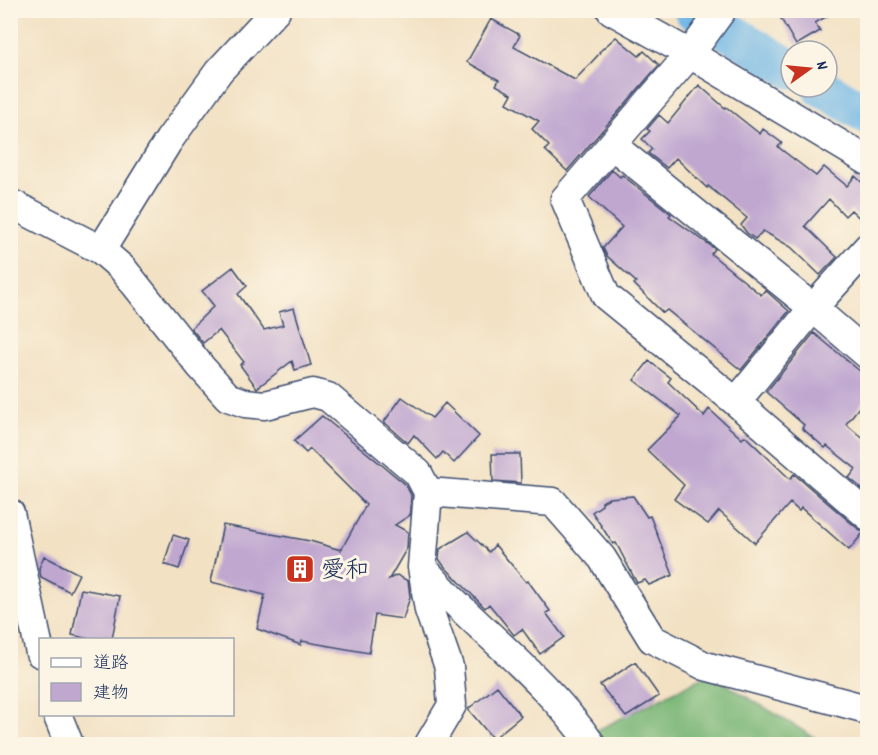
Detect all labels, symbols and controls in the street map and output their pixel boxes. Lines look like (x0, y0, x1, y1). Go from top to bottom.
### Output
north arrow (779, 39, 839, 99)
text: N (809, 59, 833, 73)
building icon: 愛和 (284, 553, 316, 585)
place label: 愛和 (321, 555, 369, 589)
legend (39, 638, 234, 716)
text: 道路 (93, 652, 129, 677)
text: 建物 (93, 682, 129, 707)

